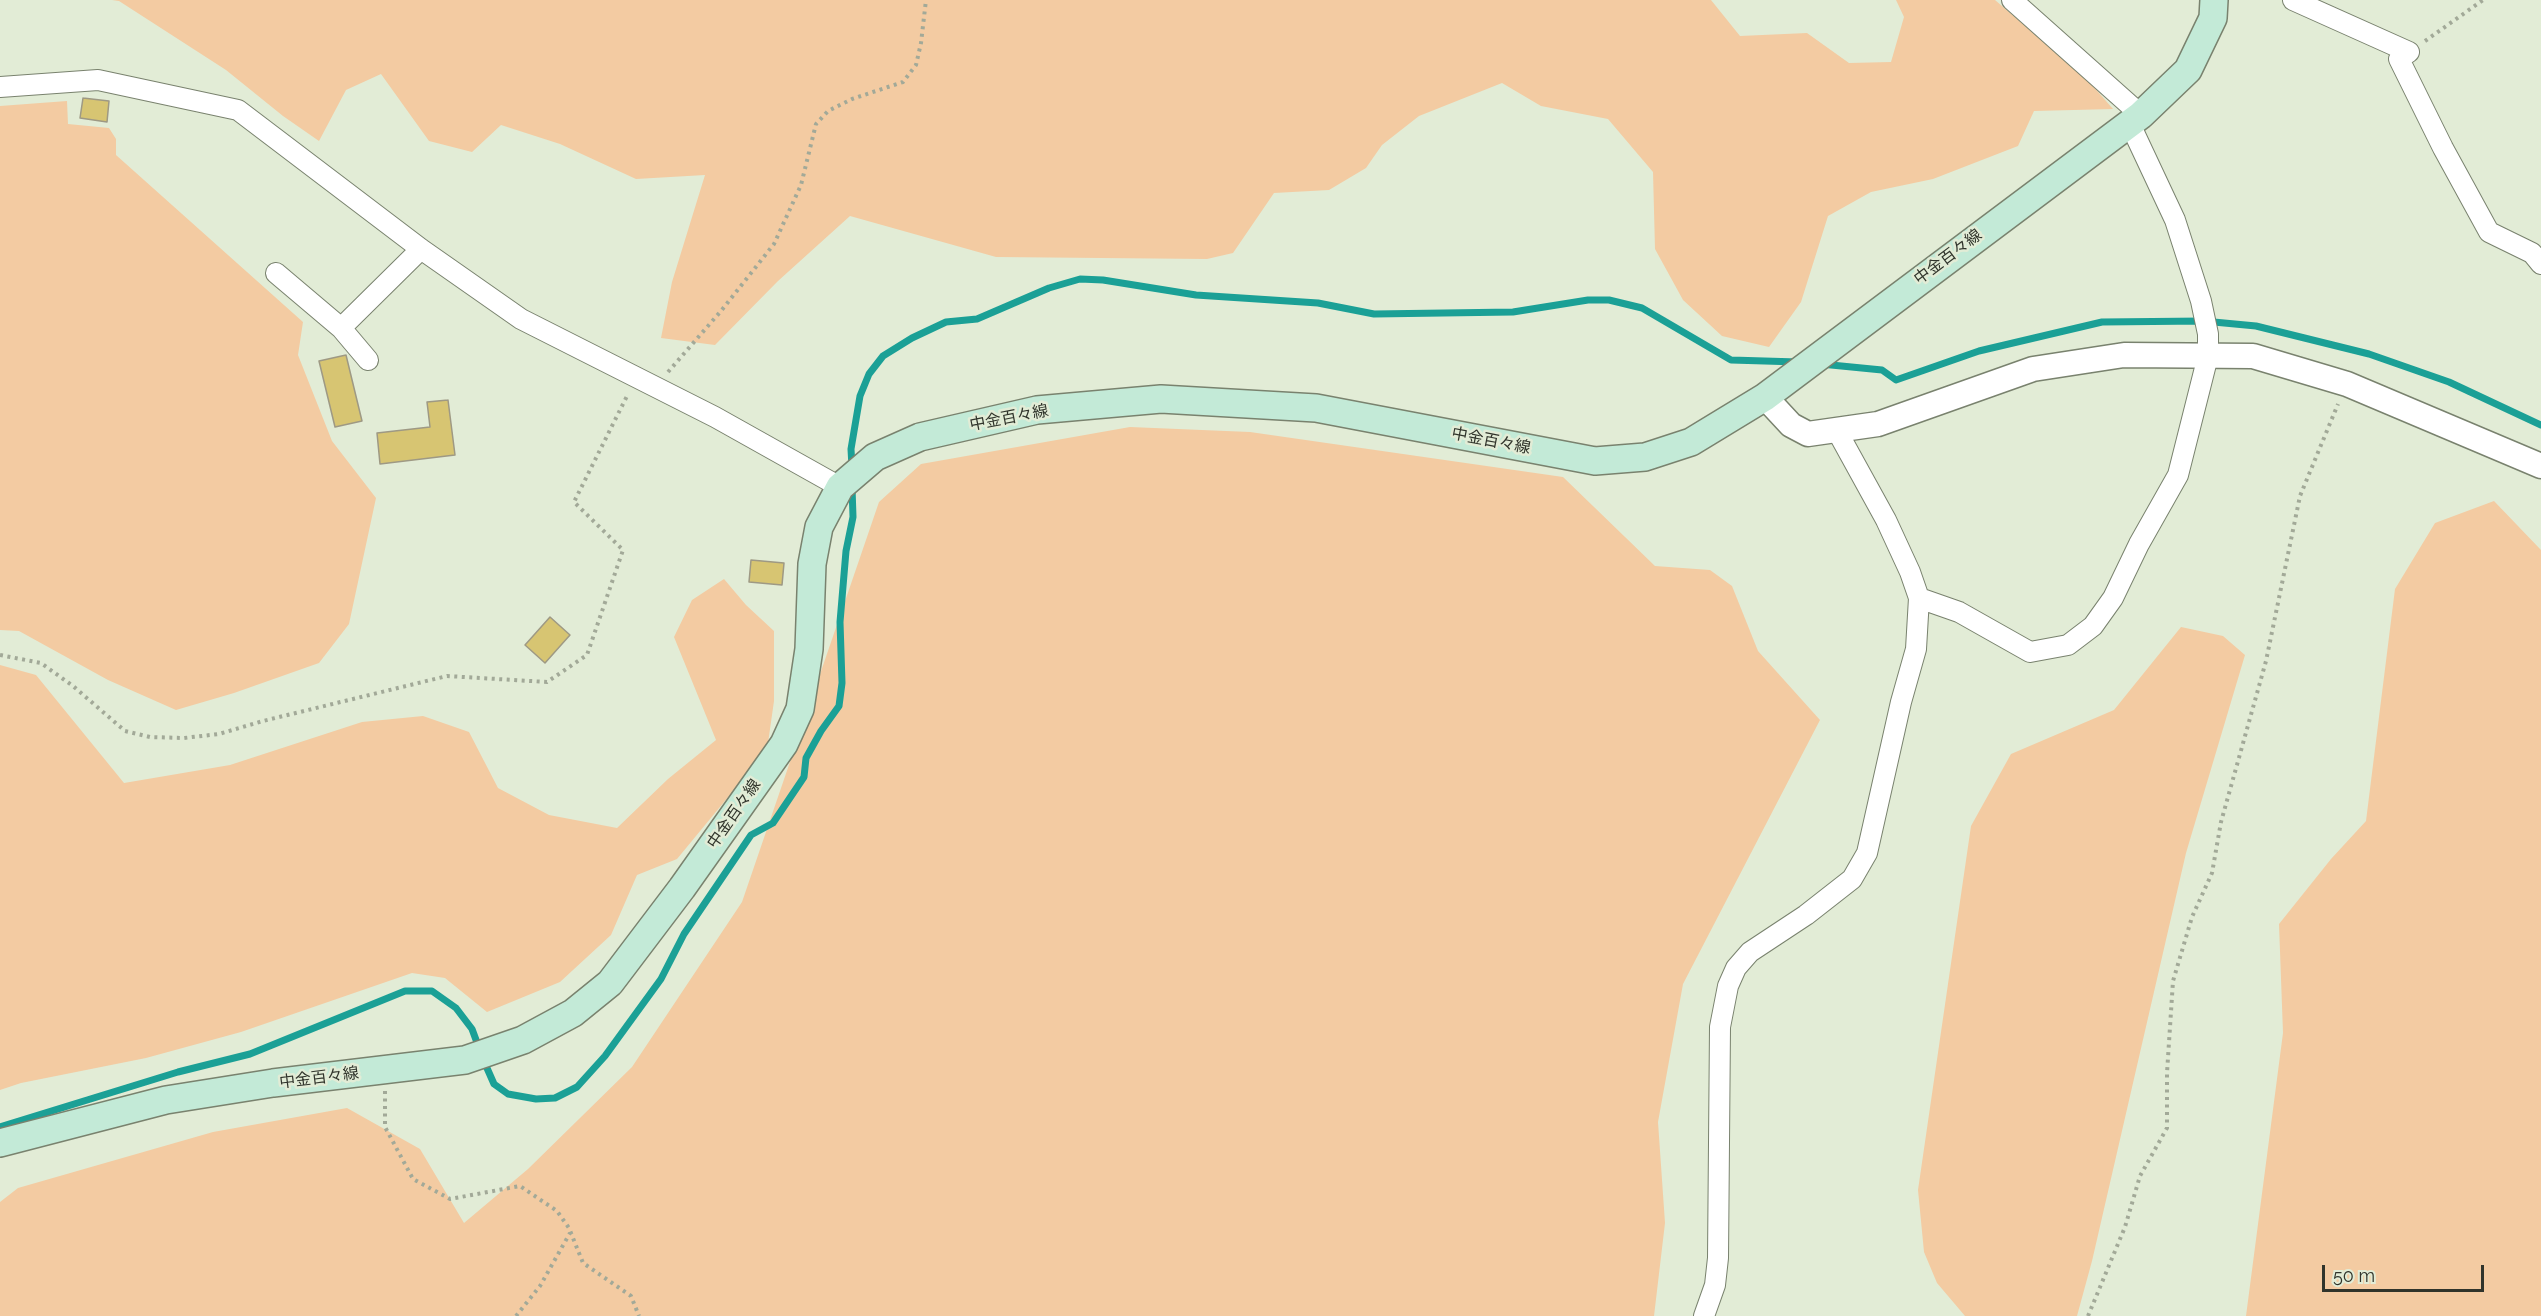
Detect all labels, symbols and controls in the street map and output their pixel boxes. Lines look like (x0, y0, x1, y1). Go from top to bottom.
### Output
street label: 中金百々線 (1910, 225, 1986, 289)
street label: 中金百々線 (968, 401, 1050, 435)
street label: 中金百々線 (1450, 424, 1532, 458)
street label: 中金百々線 (703, 776, 765, 852)
street label: 中金百々線 (278, 1064, 360, 1092)
scale bar (2325, 1253, 2487, 1291)
text: 50 m (2333, 1265, 2375, 1286)

